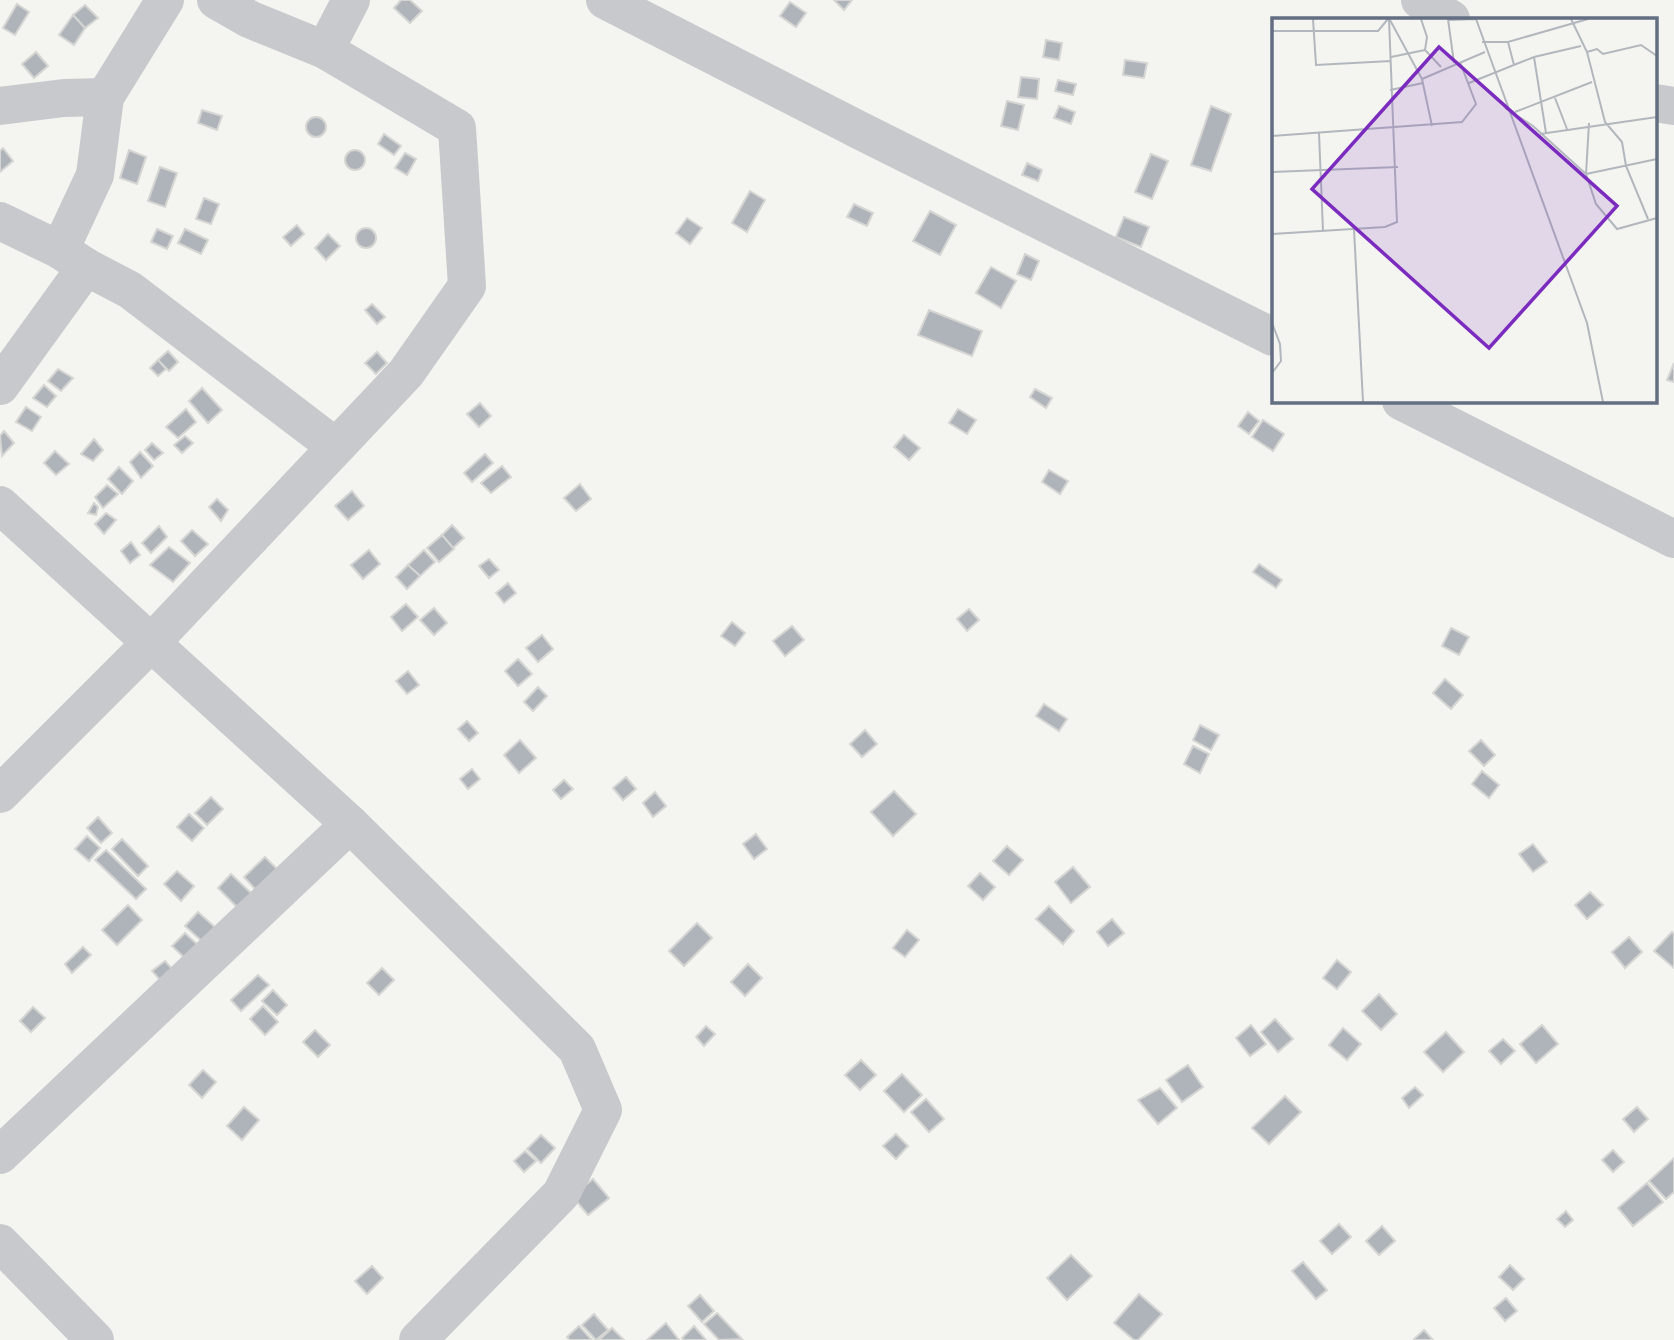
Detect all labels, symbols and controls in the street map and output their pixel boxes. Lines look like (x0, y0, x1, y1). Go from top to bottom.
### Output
inset map (1272, 18, 1656, 402)

